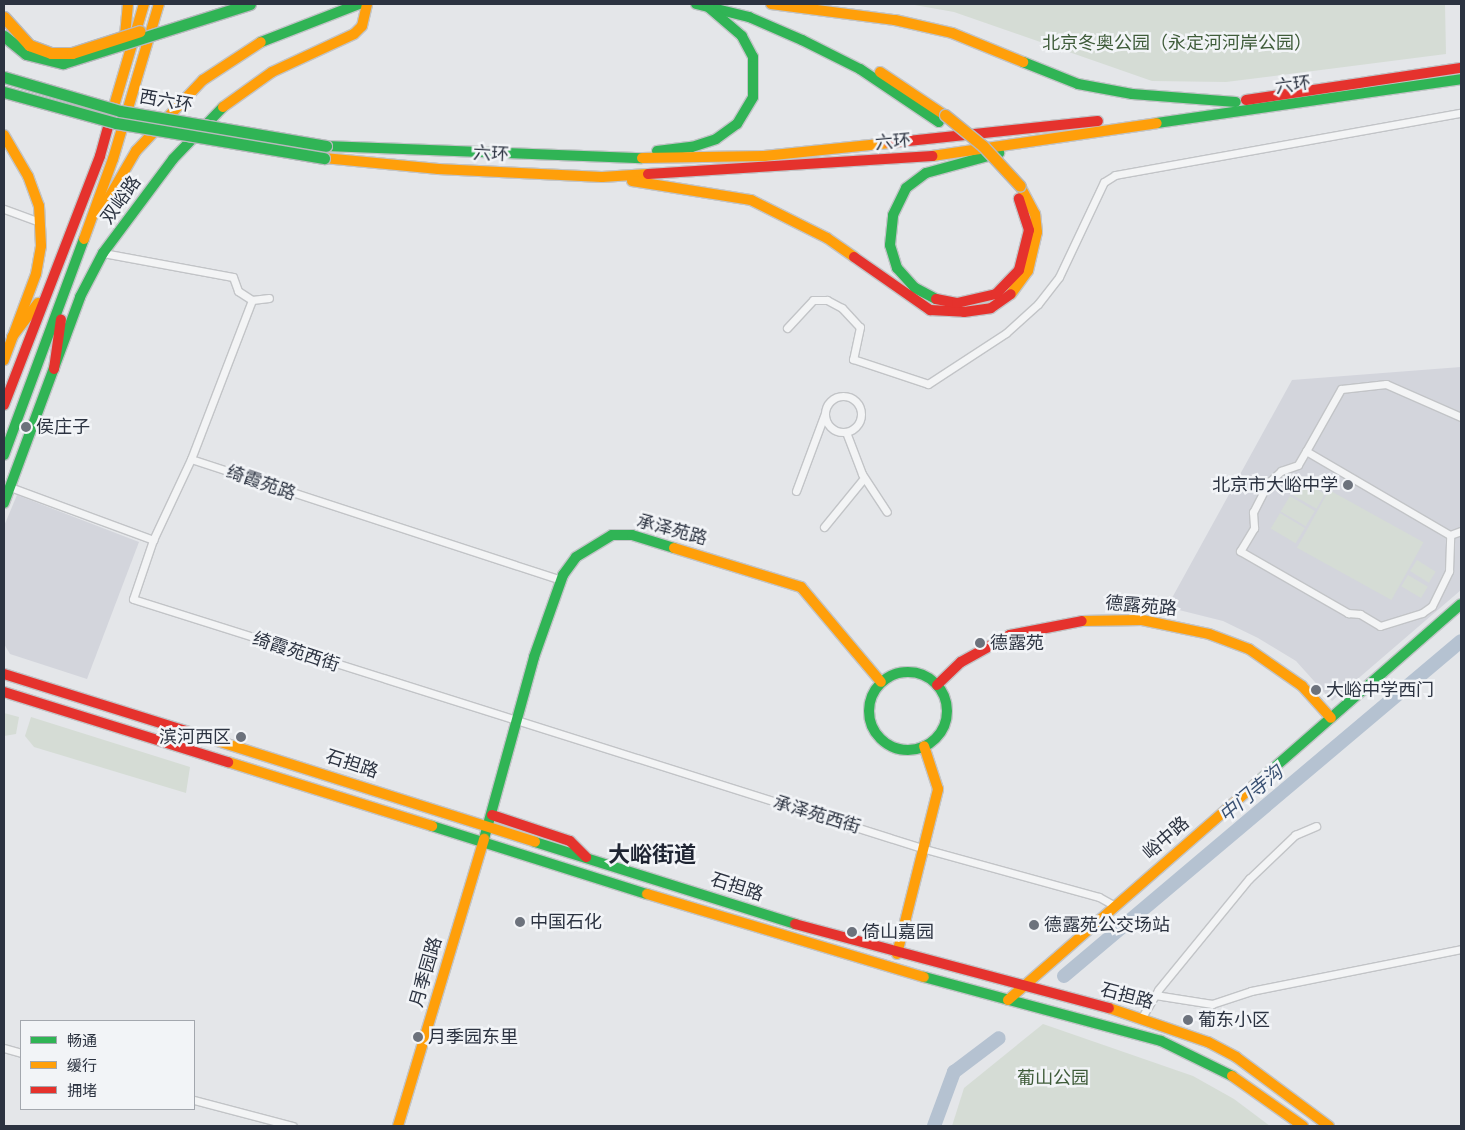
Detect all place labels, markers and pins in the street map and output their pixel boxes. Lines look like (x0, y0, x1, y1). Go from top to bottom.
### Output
place label: 侯庄子 (36, 416, 90, 438)
marker: 侯庄子 (20, 421, 32, 433)
place label: 北京市大峪中学 (1212, 474, 1338, 496)
marker: 北京市大峪中学 (1342, 479, 1354, 491)
place label: 德露苑 (990, 632, 1044, 654)
marker: 德露苑 (974, 637, 986, 649)
place label: 大峪中学西门 (1326, 679, 1434, 701)
marker: 大峪中学西门 (1310, 684, 1322, 696)
place label: 滨河西区 (159, 726, 231, 748)
marker: 滨河西区 (235, 731, 247, 743)
place label: 中国石化 (530, 911, 602, 933)
place label: 德露苑公交场站 (1044, 914, 1170, 936)
marker: 中国石化 (514, 916, 526, 928)
marker: 德露苑公交场站 (1028, 919, 1040, 931)
place label: 倚山嘉园 (862, 921, 934, 943)
marker: 倚山嘉园 (846, 926, 858, 938)
place label: 葡东小区 (1198, 1009, 1270, 1031)
marker: 葡东小区 (1182, 1014, 1194, 1026)
place label: 月季园东里 (428, 1026, 518, 1048)
marker: 月季园东里 (412, 1031, 424, 1043)

